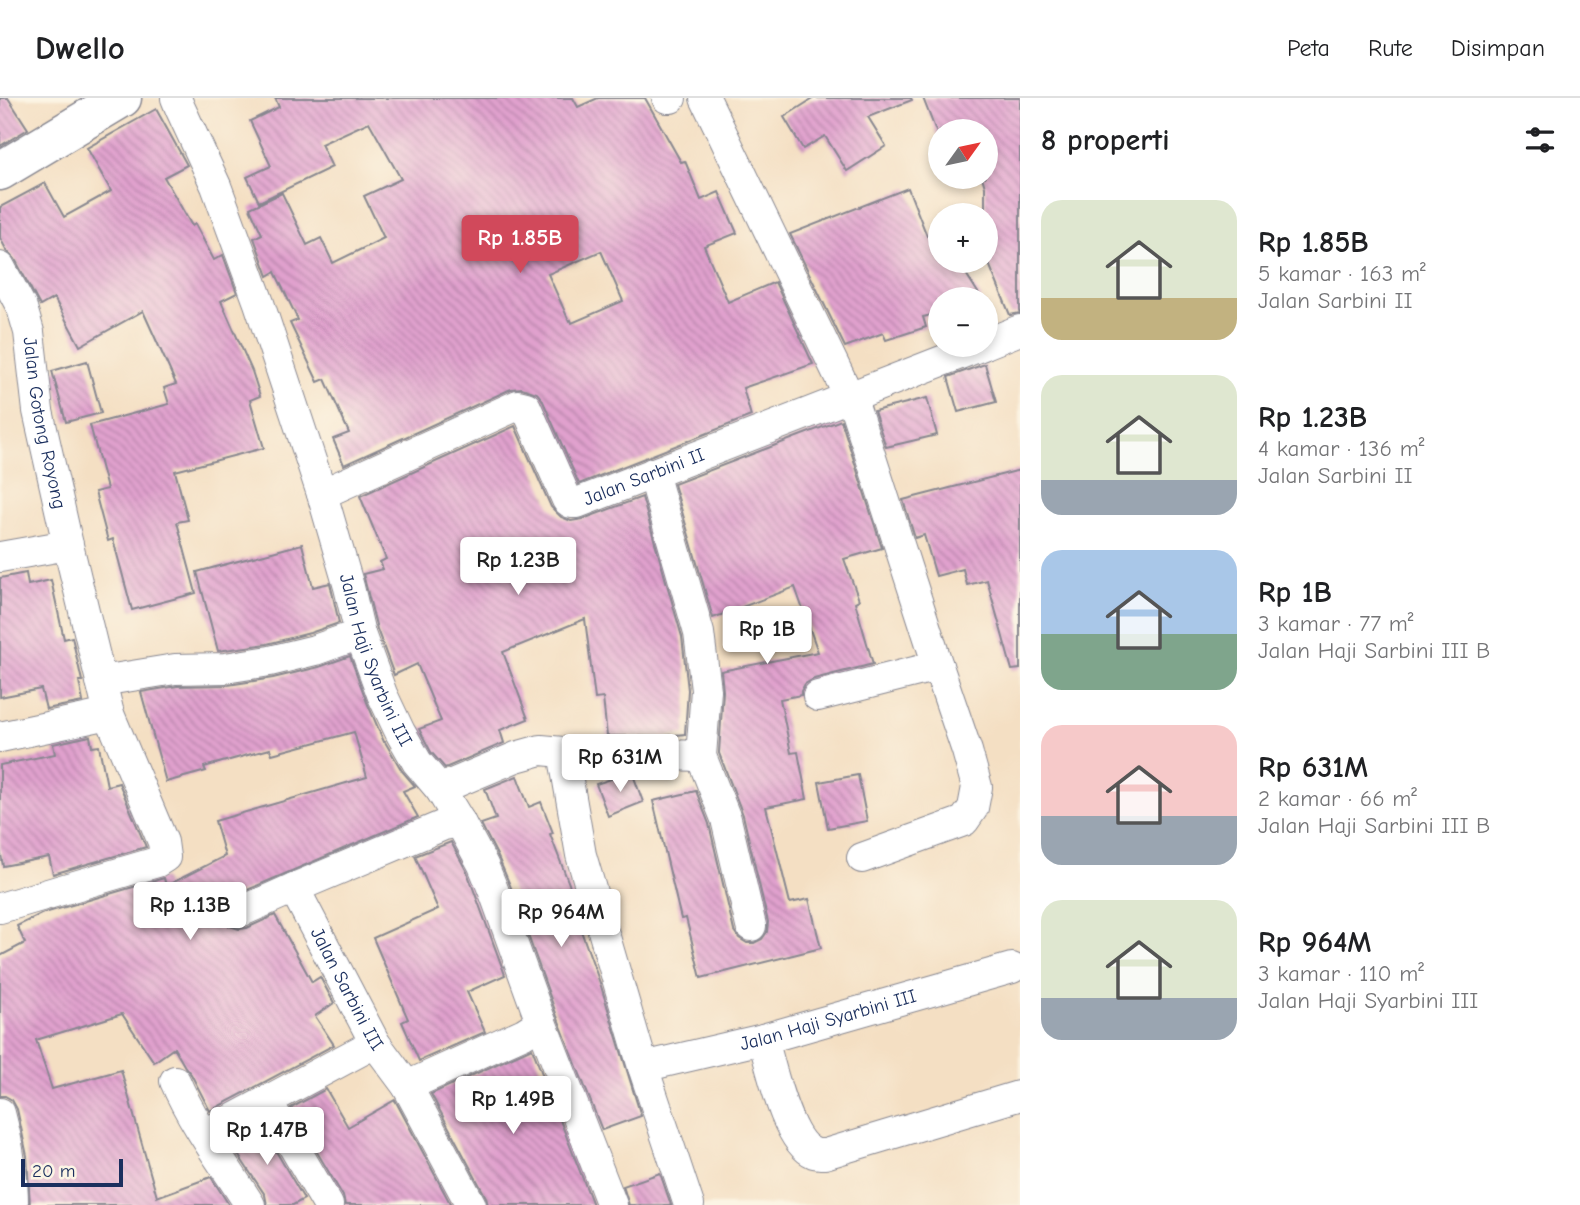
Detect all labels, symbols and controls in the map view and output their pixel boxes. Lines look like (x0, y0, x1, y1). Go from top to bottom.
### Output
text: Dwello (35, 29, 125, 67)
text: Peta (1287, 34, 1330, 62)
text: Rute (1368, 34, 1413, 62)
text: Disimpan (1451, 34, 1545, 62)
north arrow (928, 119, 998, 189)
map controls (928, 119, 998, 357)
icon: filters (1521, 121, 1559, 159)
text: 8 properti (1041, 123, 1169, 158)
button: + (928, 203, 998, 273)
pin: Rp 1.85B (448, 216, 592, 275)
text: Rp 1.85B (478, 224, 562, 251)
text: Rp 1.85B (1258, 225, 1369, 260)
icon: home (1097, 228, 1181, 312)
text: 5 kamar · 163 m² (1258, 260, 1426, 287)
button: − (928, 287, 998, 357)
text: Jalan Sarbini II (1258, 287, 1413, 314)
street label: Jalan Gotong Royong (19, 336, 71, 511)
text: Rp 1.23B (1258, 400, 1367, 435)
icon: home (1097, 403, 1181, 487)
text: 4 kamar · 136 m² (1258, 435, 1424, 462)
street label: Jalan Sarbini II (580, 444, 708, 510)
text: Jalan Sarbini II (1258, 462, 1413, 489)
pin: Rp 1.23B (446, 538, 590, 597)
text: Rp 1.23B (476, 546, 560, 573)
street label: Jalan Haji Syarbini III (335, 571, 417, 750)
text: Rp 1B (1258, 575, 1332, 610)
icon: home (1097, 578, 1181, 662)
pin: Rp 1B (718, 606, 816, 666)
text: 3 kamar · 77 m² (1258, 610, 1413, 637)
text: Rp 1B (739, 615, 795, 642)
text: Jalan Haji Sarbini III B (1258, 637, 1490, 664)
pin: Rp 631M (555, 734, 685, 794)
text: Rp 631M (578, 743, 662, 770)
text: Rp 631M (1258, 750, 1368, 785)
icon: home (1097, 753, 1181, 837)
text: 2 kamar · 66 m² (1258, 785, 1417, 812)
text: Jalan Haji Sarbini III B (1258, 812, 1490, 839)
pin: Rp 1.13B (118, 882, 262, 942)
pin: Rp 964M (496, 890, 626, 949)
text: Rp 1.13B (149, 891, 231, 918)
text: Rp 964M (518, 898, 604, 925)
street label: Jalan Sarbini III (306, 924, 388, 1055)
text: Rp 964M (1258, 925, 1371, 960)
icon: home (1097, 928, 1181, 1012)
text: 3 kamar · 110 m² (1258, 960, 1424, 987)
street label: Jalan Haji Syarbini III (738, 985, 919, 1055)
text: Jalan Haji Syarbini III (1258, 987, 1478, 1014)
pin: Rp 1.49B (441, 1076, 585, 1136)
text: Rp 1.49B (471, 1085, 555, 1112)
pin: Rp 1.47B (195, 1108, 339, 1167)
text: Rp 1.47B (226, 1116, 308, 1143)
scale bar (21, 1156, 122, 1188)
text: 20 m (32, 1160, 76, 1182)

